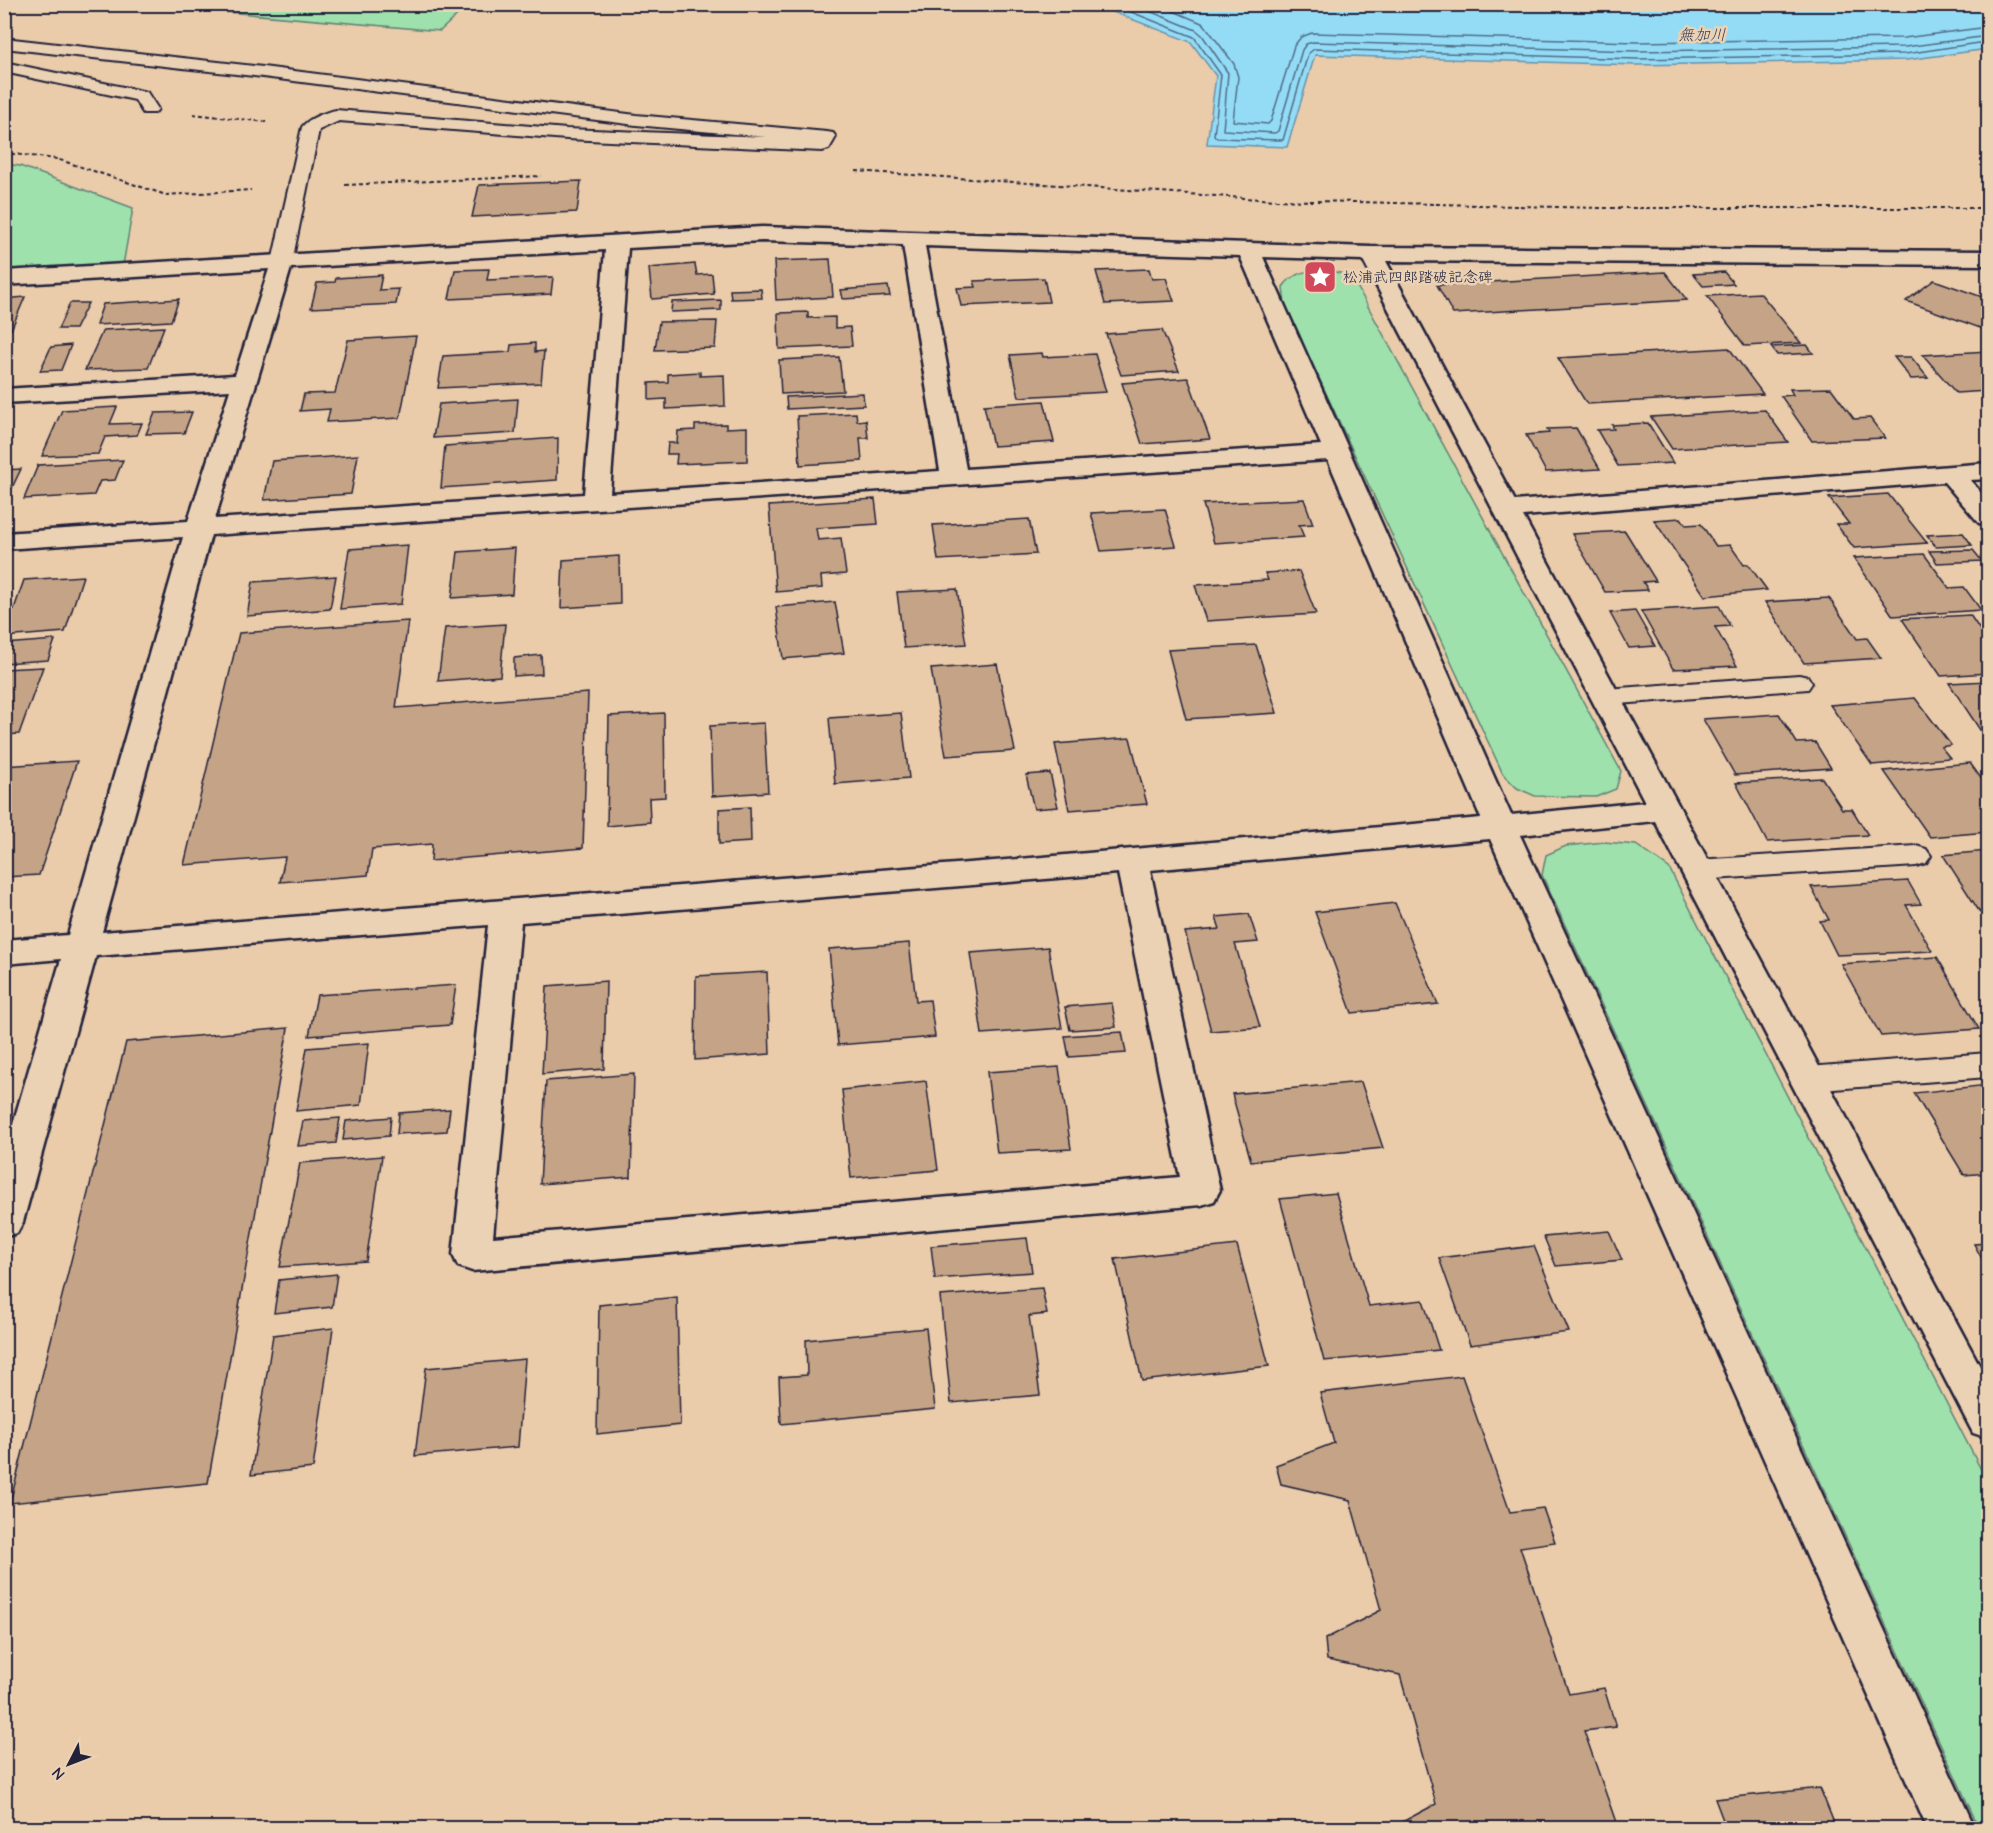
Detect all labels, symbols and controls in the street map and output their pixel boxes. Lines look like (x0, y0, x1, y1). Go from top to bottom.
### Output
water label: 無加川 (1678, 26, 1726, 44)
place icon: 松浦武四郎踏破記念碑 (1302, 259, 1338, 295)
place label: 松浦武四郎踏破記念碑 (1343, 268, 1493, 286)
north arrow (39, 1734, 99, 1794)
text: N (48, 1763, 69, 1783)

